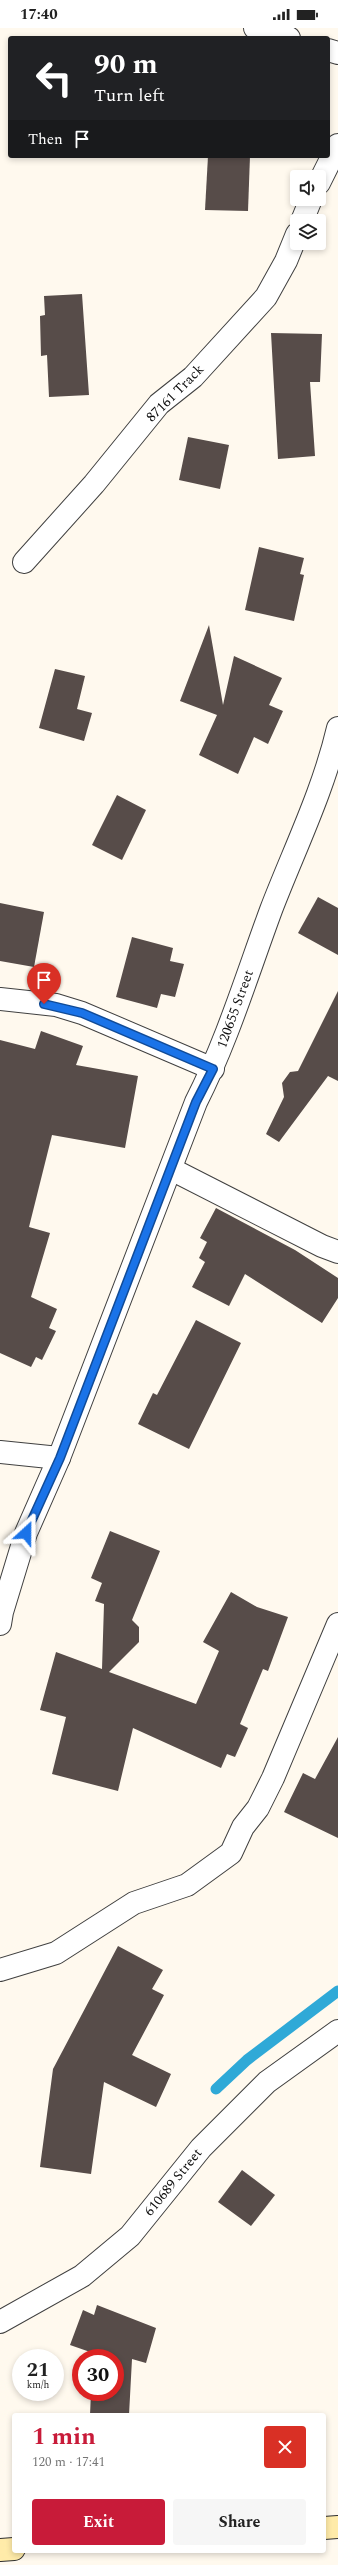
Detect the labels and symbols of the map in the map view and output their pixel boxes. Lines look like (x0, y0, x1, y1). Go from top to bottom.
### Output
street label: 87161 Track (141, 359, 209, 427)
pin (27, 963, 61, 1004)
street label: 120655 Street (211, 967, 259, 1051)
position arrow (5, 1512, 47, 1554)
street label: 610689 Street (139, 2143, 207, 2221)
speed limit sign: 30 (72, 2349, 124, 2401)

